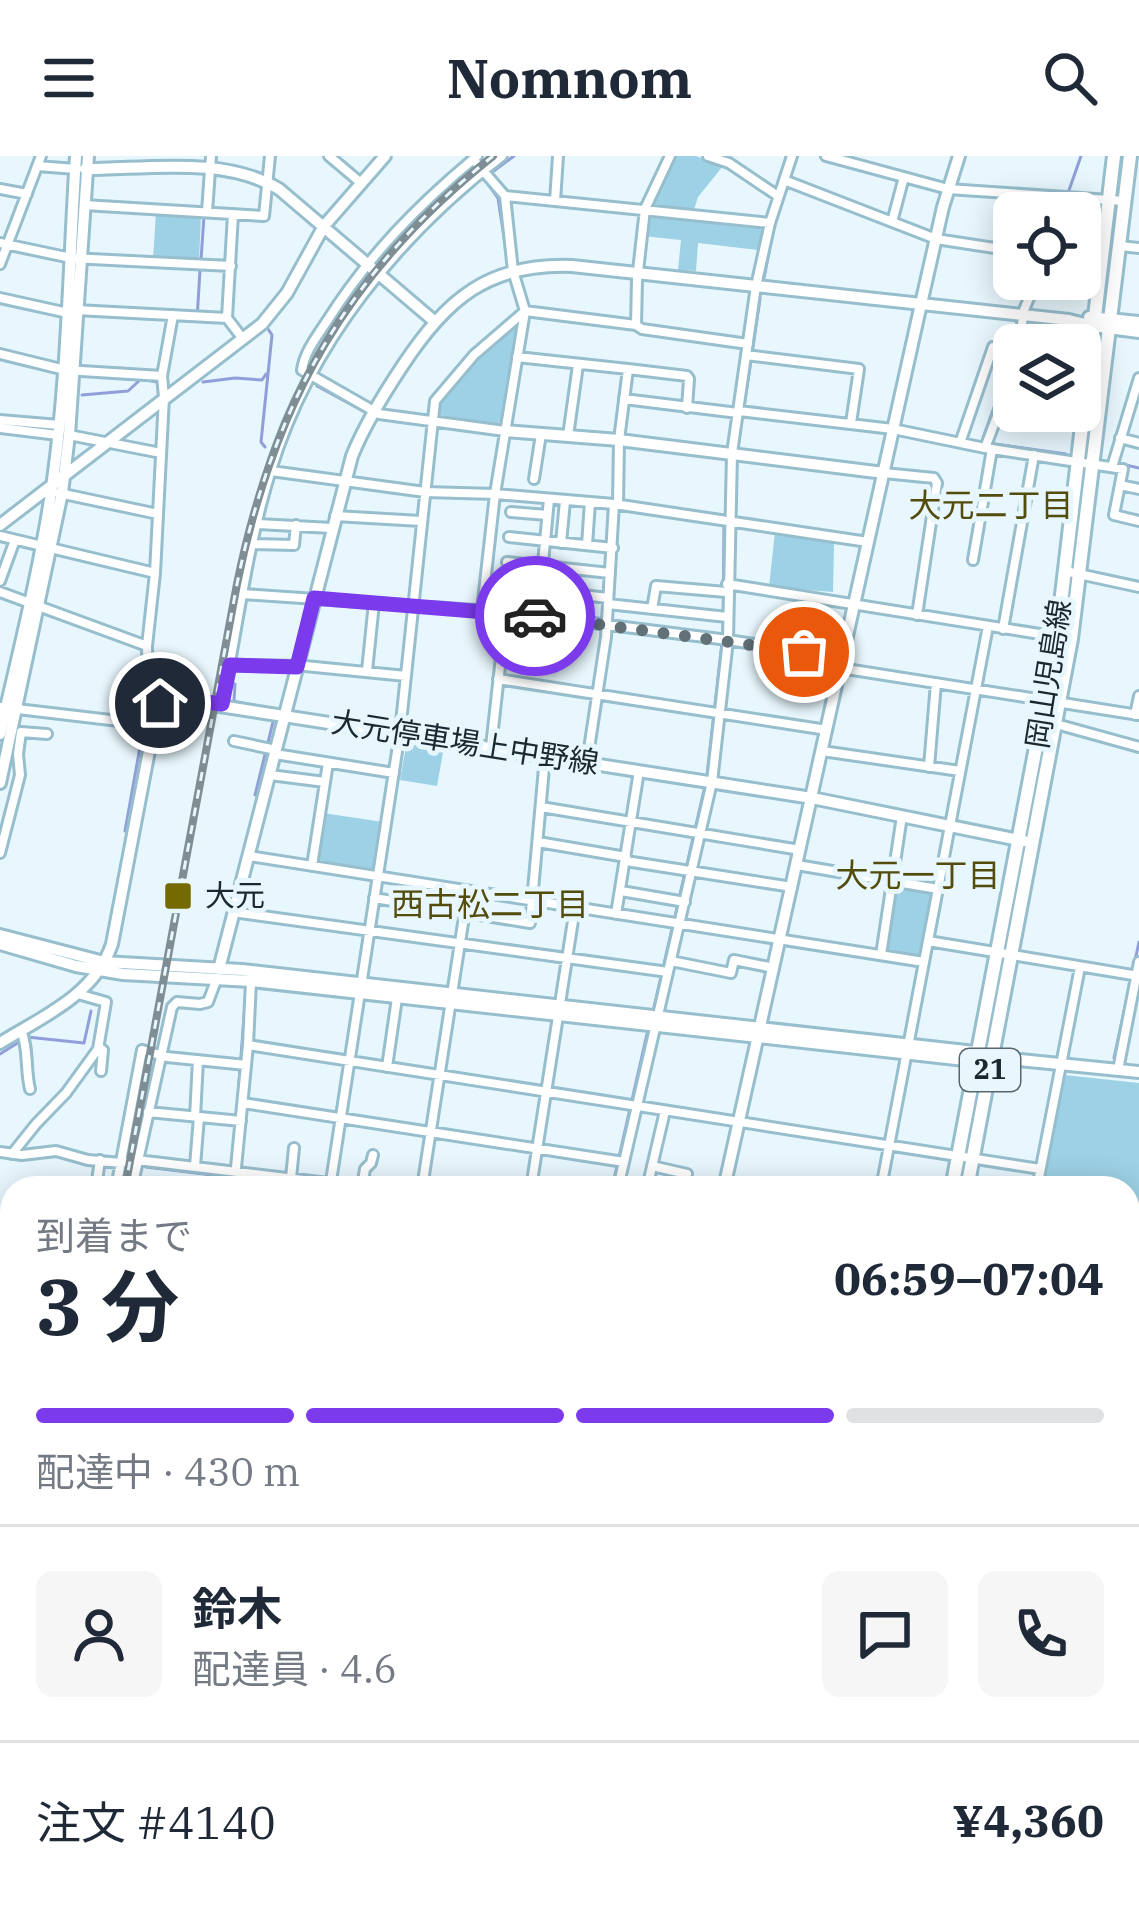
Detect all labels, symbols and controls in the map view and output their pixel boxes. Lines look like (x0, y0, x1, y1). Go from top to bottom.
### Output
text: Nomnom (447, 43, 692, 113)
icon: menu (36, 45, 102, 111)
icon: search (1037, 45, 1103, 111)
map controls (993, 192, 1101, 432)
button: locate (993, 192, 1101, 300)
button: layers (993, 324, 1101, 432)
district label: 大元二丁目 (909, 483, 1074, 526)
courier (475, 556, 595, 676)
icon: car (502, 583, 568, 649)
street label: 岡山児島線 (1017, 597, 1079, 751)
pin (753, 601, 855, 703)
icon: bag (771, 619, 837, 685)
pin (109, 652, 211, 754)
icon: home (127, 670, 193, 736)
street label: 大元停車場上中野線 (329, 701, 602, 782)
district label: 大元一丁目 (836, 853, 1001, 896)
place label: 大元 (205, 875, 265, 914)
marker: 大元 (162, 880, 194, 912)
district label: 西古松二丁目 (391, 882, 589, 925)
road number: 21 (960, 1049, 1020, 1091)
text: 到着まで (36, 1210, 192, 1261)
text: 06:59–07:04 (834, 1249, 1104, 1307)
text: 3 分 (36, 1255, 179, 1356)
text: 配達中 · 430 m (36, 1446, 300, 1497)
button: person (36, 1571, 162, 1697)
button: chat (822, 1571, 948, 1697)
button: phone (978, 1571, 1104, 1697)
text: 鈴木 (192, 1579, 282, 1637)
text: 配達員 · 4.6 (192, 1643, 397, 1694)
text: ¥4,360 (953, 1791, 1104, 1849)
text: 注文 #4140 (36, 1793, 276, 1851)

